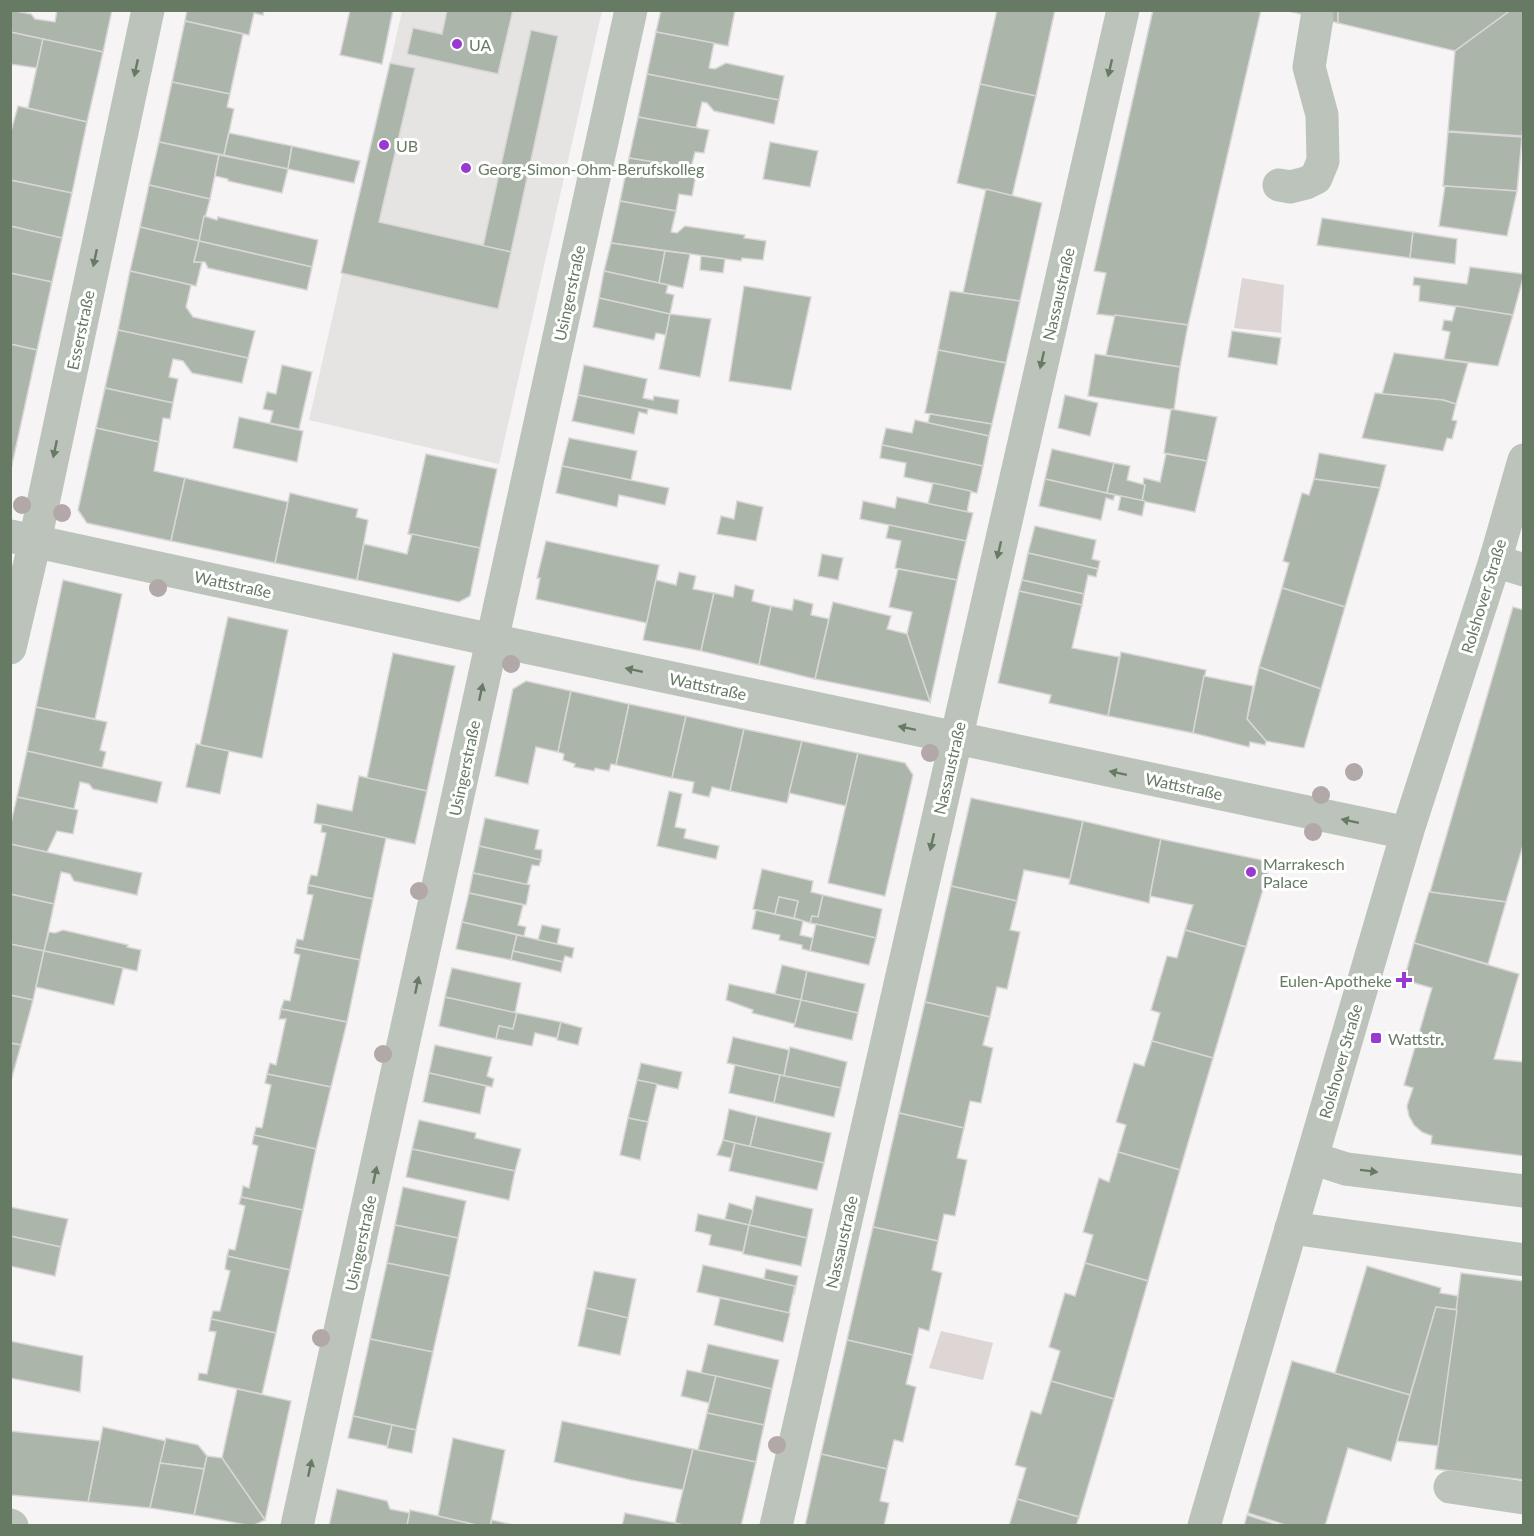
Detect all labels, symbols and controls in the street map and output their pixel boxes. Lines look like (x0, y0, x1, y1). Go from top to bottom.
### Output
place label: UA (469, 35, 492, 54)
marker: UA (450, 37, 464, 51)
one-way arrow (131, 58, 140, 77)
one-way arrow (1104, 58, 1114, 77)
place label: UB (396, 136, 418, 155)
marker: UB (377, 138, 391, 152)
place label: Georg-Simon-Ohm-Berufskolleg (478, 159, 704, 178)
marker: Georg-Simon-Ohm-Berufskolleg (459, 161, 473, 175)
street label: Usingerstraße (550, 243, 588, 343)
street label: Nassaustraße (1038, 246, 1078, 342)
one-way arrow (90, 249, 100, 268)
street label: Esserstraße (62, 288, 98, 372)
one-way arrow (1037, 351, 1047, 369)
one-way arrow (50, 440, 59, 459)
street label: Rolshover Straße (1457, 537, 1509, 655)
one-way arrow (993, 541, 1003, 559)
street label: Wattstraße (193, 567, 273, 601)
one-way arrow (624, 665, 643, 674)
street label: Wattstraße (668, 669, 748, 703)
one-way arrow (477, 682, 486, 701)
street label: Usingerstraße (445, 718, 483, 818)
street label: Nassaustraße (929, 720, 969, 816)
one-way arrow (897, 723, 916, 732)
one-way arrow (1109, 767, 1127, 777)
street label: Wattstraße (1144, 769, 1224, 803)
one-way arrow (1340, 816, 1359, 825)
one-way arrow (926, 833, 936, 852)
place label: Marrakesch Palace (1263, 854, 1345, 891)
marker: Marrakesch Palace (1244, 865, 1258, 879)
place label: Eulen-Apotheke (1279, 971, 1392, 990)
marker: Eulen-Apotheke (1397, 973, 1411, 987)
one-way arrow (412, 976, 422, 994)
street label: Rolshover Straße (1315, 1001, 1365, 1121)
place label: Wattstr. (1388, 1029, 1444, 1048)
marker: Wattstr. (1369, 1031, 1383, 1045)
one-way arrow (370, 1166, 380, 1185)
one-way arrow (1359, 1167, 1378, 1176)
street label: Usingerstraße (341, 1193, 379, 1293)
street label: Nassaustraße (821, 1194, 861, 1290)
one-way arrow (306, 1459, 315, 1478)

